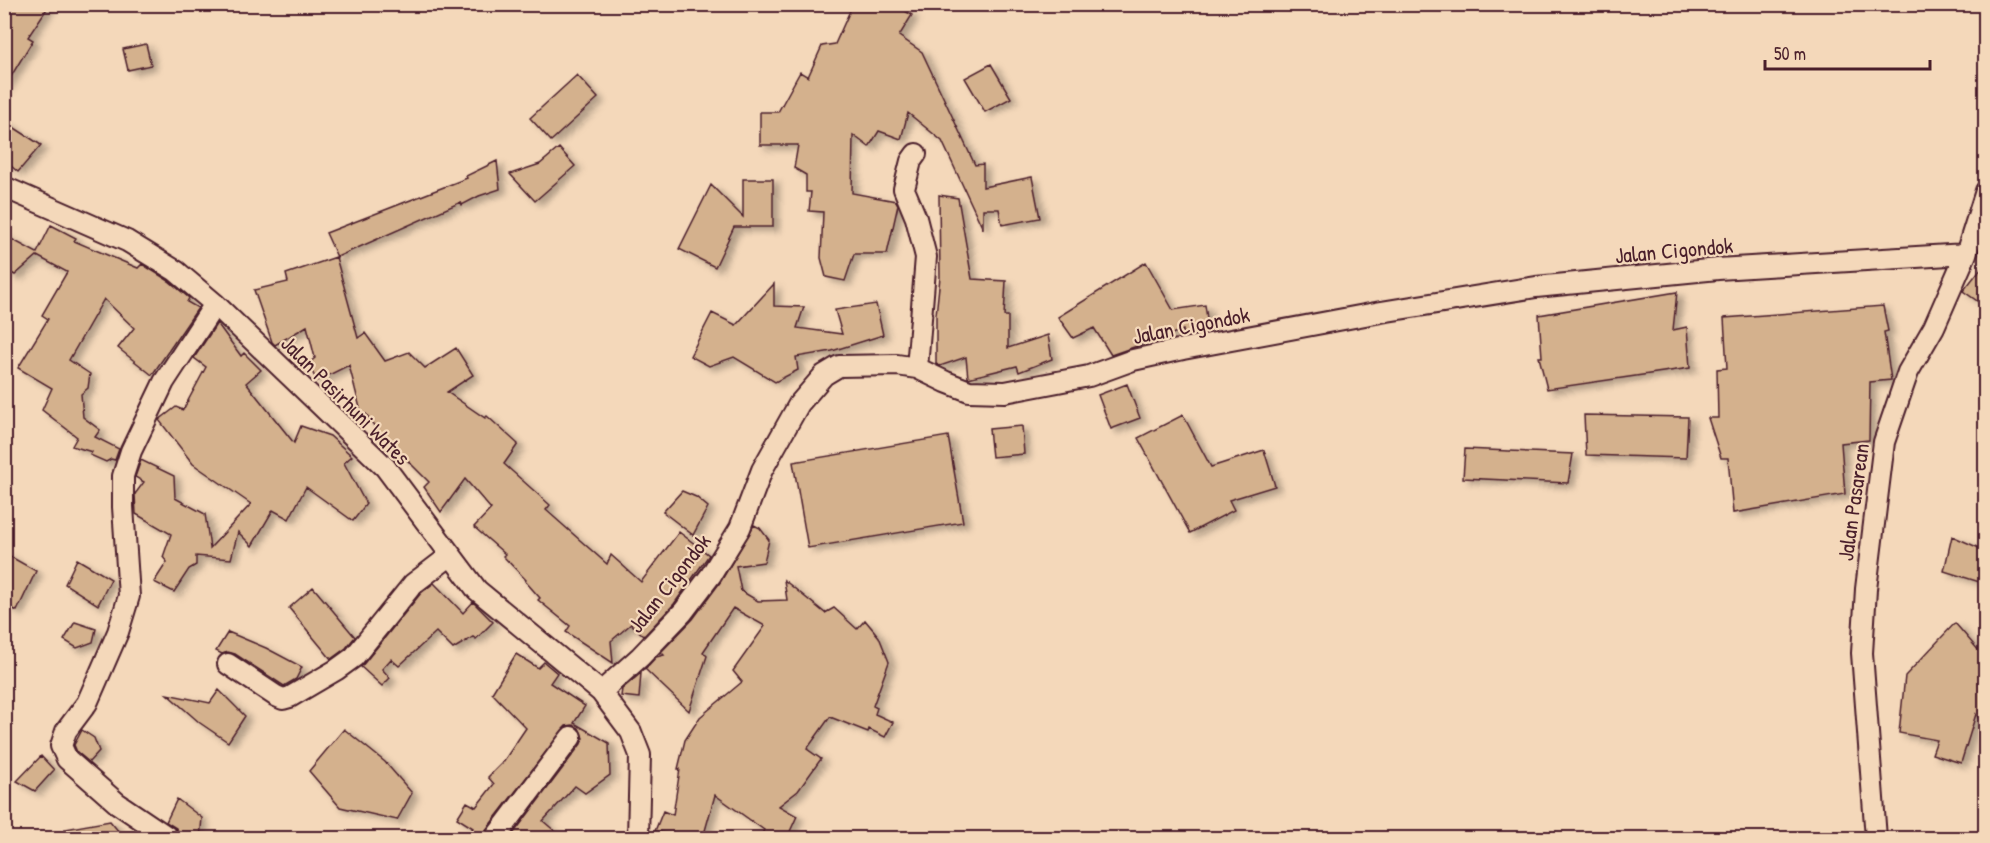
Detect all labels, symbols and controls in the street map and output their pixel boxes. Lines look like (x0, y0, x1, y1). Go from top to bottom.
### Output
scale bar (1765, 33, 1930, 71)
text: 50 m (1774, 41, 1806, 66)
street label: Jalan Cigondok (1614, 230, 1734, 270)
street label: Jalan Cigondok (1130, 299, 1252, 351)
street label: Jalan Pasirhuni Wates (274, 328, 418, 472)
street label: Jalan Pasarean (1830, 441, 1876, 563)
street label: Jalan Cigondok (621, 527, 717, 639)

